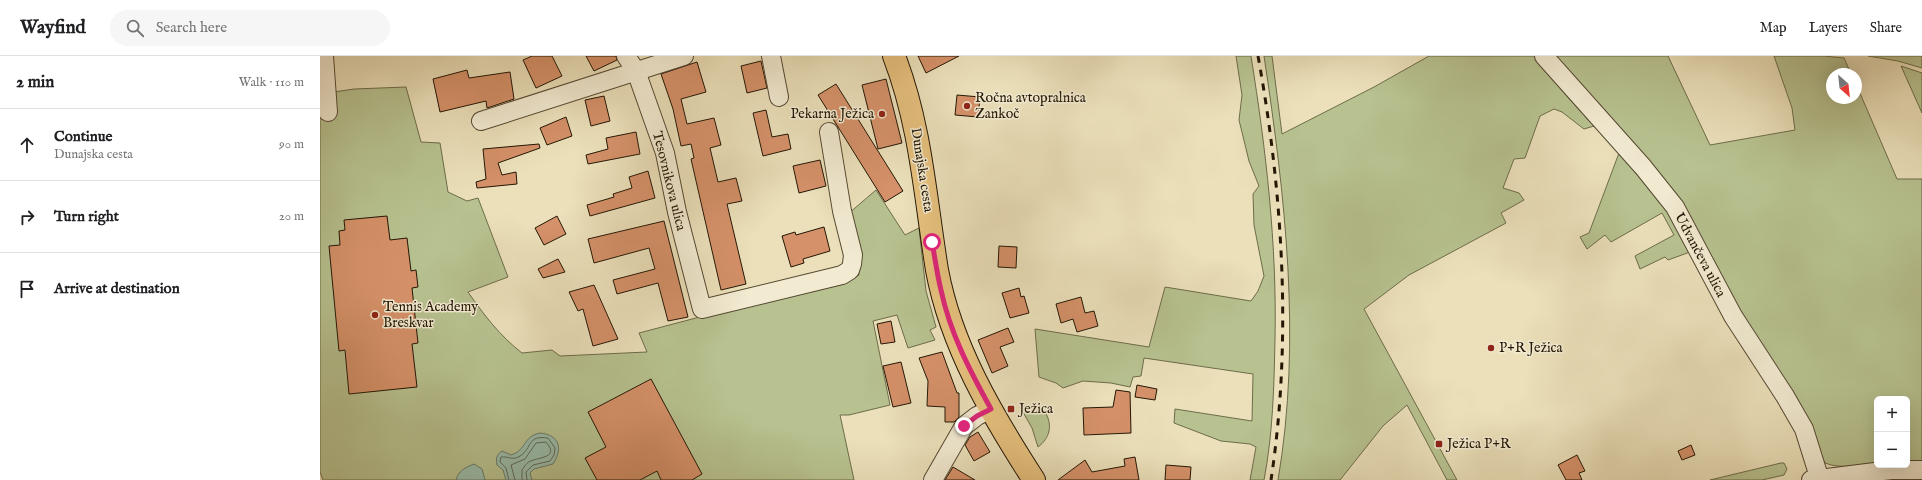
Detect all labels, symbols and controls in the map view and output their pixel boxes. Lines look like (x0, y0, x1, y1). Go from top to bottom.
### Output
search box (110, 10, 390, 46)
text: Wayfind (20, 16, 86, 40)
icon: search (124, 17, 146, 39)
text: Search here (156, 18, 227, 37)
text: Map (1760, 19, 1787, 37)
text: Layers (1809, 19, 1848, 37)
text: Share (1870, 19, 1902, 37)
north arrow (1826, 68, 1862, 104)
text: 2 min (16, 72, 54, 93)
text: Walk · 110 m (239, 74, 304, 91)
place label: Ročna avtopralnica Zankoč (975, 89, 1087, 123)
marker: Ročna avtopralnica Zankoč (962, 101, 972, 111)
place label: Pekarna Ježica (790, 105, 875, 123)
marker: Pekarna Ježica (877, 109, 887, 119)
text: Continue (54, 127, 112, 146)
street label: Dunajska cesta (906, 127, 938, 214)
street label: Tesovnikova ulica (648, 129, 690, 234)
icon: ahead (16, 134, 38, 156)
text: 90 m (279, 136, 304, 153)
text: Dunajska cesta (54, 146, 133, 163)
icon: right (16, 206, 38, 228)
text: Turn right (54, 207, 119, 226)
text: 20 m (279, 208, 304, 225)
street label: Udvančeva ulica (1670, 210, 1730, 301)
route start (923, 233, 941, 251)
icon: arrive (16, 278, 38, 300)
text: Arrive at destination (54, 279, 180, 298)
place label: Tennis Academy Breskvar (383, 298, 478, 332)
marker: Tennis Academy Breskvar (370, 310, 380, 320)
place label: P+R Ježica (1499, 339, 1564, 357)
marker: P+R Ježica (1486, 343, 1496, 353)
map controls (1874, 396, 1910, 468)
button: + (1874, 396, 1910, 432)
place label: Ježica (1017, 400, 1054, 418)
marker: Ježica (1006, 404, 1016, 414)
route end (955, 417, 973, 435)
button: − (1874, 432, 1910, 468)
place label: Ježica P+R (1445, 435, 1511, 453)
marker: Ježica P+R (1434, 439, 1444, 449)

